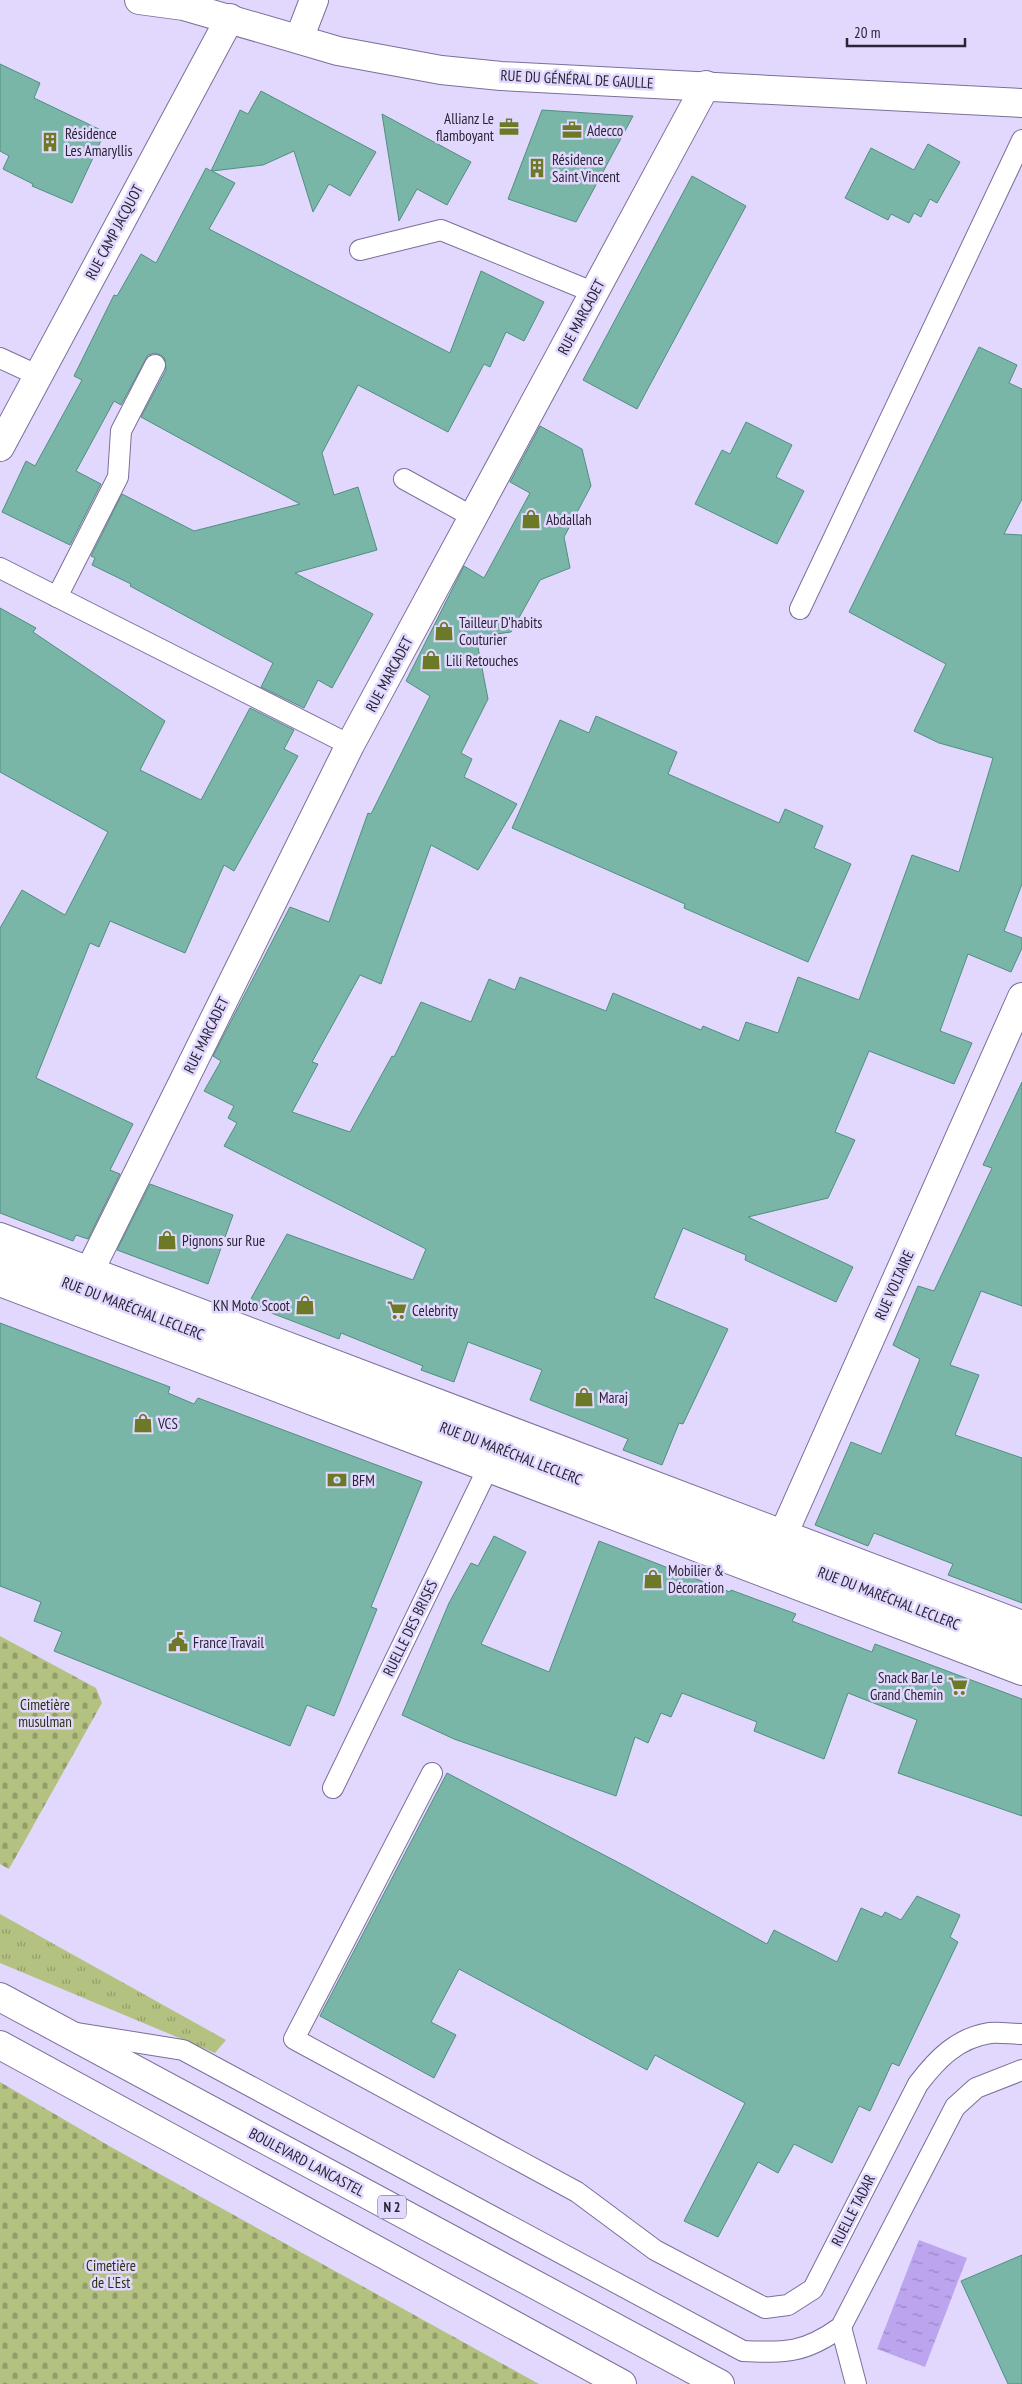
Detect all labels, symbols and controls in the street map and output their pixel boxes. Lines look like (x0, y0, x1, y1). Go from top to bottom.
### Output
scale bar (847, 15, 964, 47)
text: 20 m (854, 23, 880, 42)
street label: RUE DU GÉNÉRAL DE GAULLE (500, 66, 654, 92)
place label: Allianz Le flamboyant (436, 109, 494, 145)
office icon: Allianz Le flamboyant (498, 116, 520, 138)
office icon: Adecco (561, 119, 583, 141)
place label: Adecco (587, 121, 623, 140)
place label: Résidence Les Amaryllis (65, 124, 133, 160)
building icon: Résidence Les Amaryllis (39, 131, 61, 153)
place label: Résidence Saint Vincent (552, 150, 620, 186)
building icon: Résidence Saint Vincent (526, 157, 548, 179)
street label: RUE CAMP JACQUOT (81, 181, 147, 283)
street label: RUE MARCADET (553, 276, 609, 358)
shop icon: Abdallah (520, 508, 542, 530)
place label: Abdallah (546, 510, 592, 529)
place label: Tailleur D'habits Couturier (459, 613, 542, 649)
shop icon: Tailleur D'habits Couturier (433, 620, 455, 642)
street label: RUE MARCADET (361, 633, 417, 715)
shop icon: Lili Retouches (420, 649, 442, 671)
place label: Lili Retouches (446, 651, 518, 670)
street label: RUE MARCADET (179, 993, 233, 1076)
shop icon: Pignons sur Rue (156, 1229, 178, 1251)
place label: Pignons sur Rue (182, 1231, 265, 1250)
street label: RUE VOLTAIRE (870, 1247, 918, 1323)
street label: RUE DU MARÉCHAL LECLERC (59, 1272, 207, 1344)
shop icon: KN Moto Scoot (294, 1294, 316, 1316)
place label: KN Moto Scoot (213, 1296, 290, 1315)
supermarket icon: Celebrity (386, 1299, 408, 1321)
place label: Celebrity (412, 1301, 458, 1320)
shop icon: Maraj (573, 1386, 595, 1408)
place label: Maraj (599, 1388, 628, 1407)
shop icon: VCS (132, 1412, 154, 1434)
place label: VCS (157, 1414, 178, 1433)
street label: RUE DU MARÉCHAL LECLERC (437, 1417, 585, 1489)
bank icon: BFM (326, 1469, 348, 1491)
place label: BFM (352, 1471, 375, 1490)
place label: Mobilier & Décoration (668, 1561, 724, 1597)
street label: RUE DU MARÉCHAL LECLERC (815, 1562, 963, 1634)
shop icon: Mobilier & Décoration (642, 1568, 664, 1590)
street label: RUELLE DES BRISES (379, 1577, 441, 1679)
public building icon: France Travail (167, 1631, 189, 1653)
place label: France Travail (193, 1633, 265, 1652)
place label: Snack Bar Le Grand Chemin (870, 1668, 943, 1704)
supermarket icon: Snack Bar Le Grand Chemin (947, 1675, 969, 1697)
park label: Cimetière musulman (18, 1695, 72, 1731)
street label: BOULEVARD LANCASTEL (246, 2123, 369, 2201)
street label: RUELLE TADAR (827, 2171, 879, 2249)
road number: N 2 (378, 2196, 406, 2218)
park label: Cimetière de L'Est (86, 2256, 136, 2292)

